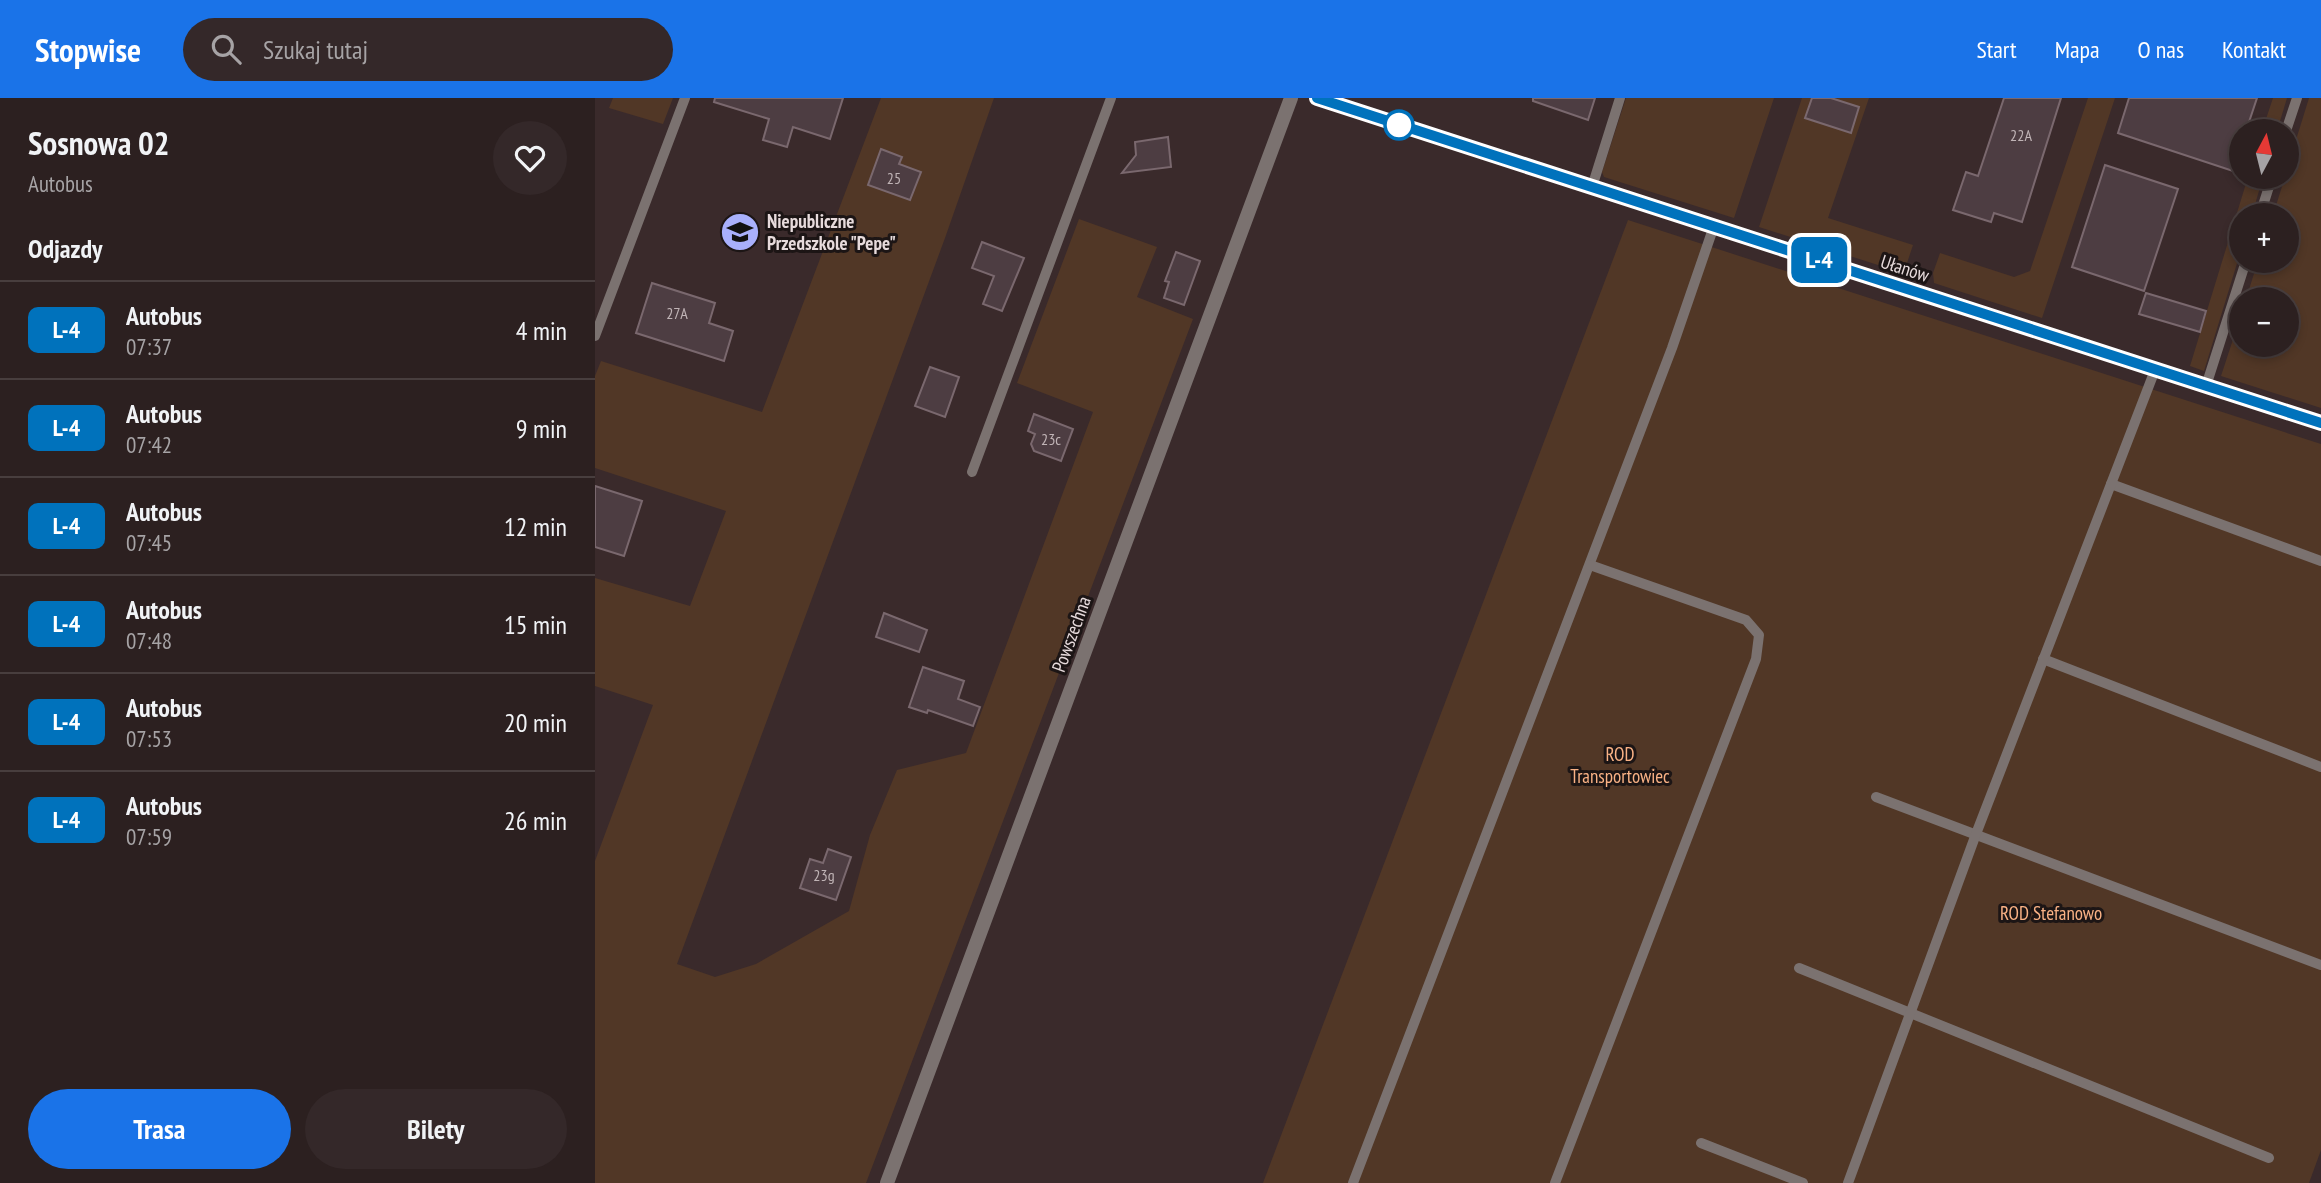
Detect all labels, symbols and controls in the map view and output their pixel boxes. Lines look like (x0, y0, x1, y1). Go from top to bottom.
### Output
search box (183, 18, 673, 81)
text: Stopwise (35, 28, 141, 71)
icon: search (207, 30, 245, 68)
text: Szukaj tutaj (263, 33, 368, 66)
text: Start (1976, 34, 2017, 65)
text: Mapa (2055, 34, 2100, 65)
text: O nas (2138, 34, 2184, 65)
text: Kontakt (2222, 34, 2286, 65)
unlabelled marker (1384, 110, 1414, 140)
north arrow (2229, 119, 2299, 189)
map controls (2229, 119, 2299, 357)
text: Sosnowa 02 (28, 121, 170, 164)
button: heart (493, 121, 567, 195)
house number: 22A (2010, 125, 2032, 145)
house number: 25 (887, 168, 901, 188)
text: Autobus (28, 169, 93, 198)
button: + (2229, 203, 2299, 273)
place label: Niepubliczne Przedszkole "Pepe" (767, 209, 896, 255)
school or university icon: Niepubliczne Przedszkole "Pepe" (719, 211, 761, 253)
text: Odjazdy (28, 232, 102, 265)
line badge: L-4 (1779, 237, 1859, 283)
text: L-4 (1805, 244, 1833, 275)
street label: Ułanów (1878, 249, 1933, 287)
button: − (2229, 287, 2299, 357)
text: Autobus (126, 299, 202, 332)
house number: 27A (666, 303, 688, 323)
text: L-4 (53, 314, 80, 345)
text: 4 min (516, 314, 567, 347)
text: 07:37 (126, 332, 172, 361)
text: Autobus (126, 397, 202, 430)
text: L-4 (53, 412, 80, 443)
text: 9 min (516, 412, 567, 445)
house number: 23c (1041, 429, 1061, 449)
text: 07:42 (126, 430, 172, 459)
text: Autobus (126, 495, 202, 528)
text: L-4 (53, 510, 80, 541)
text: 12 min (504, 510, 567, 543)
text: 07:45 (126, 528, 172, 557)
text: Autobus (126, 593, 202, 626)
street label: Powszechna (1046, 593, 1096, 675)
text: L-4 (53, 608, 80, 639)
text: 15 min (504, 608, 567, 641)
text: 07:48 (126, 626, 172, 655)
text: Autobus (126, 691, 202, 724)
text: L-4 (53, 706, 80, 737)
text: 20 min (504, 706, 567, 739)
text: 07:53 (126, 724, 172, 753)
park label: ROD Transportowiec (1570, 742, 1670, 788)
text: Autobus (126, 789, 202, 822)
text: L-4 (53, 804, 80, 835)
text: 26 min (504, 804, 567, 837)
text: 07:59 (126, 822, 172, 851)
house number: 23g (813, 865, 835, 885)
park label: ROD Stefanowo (2000, 901, 2102, 925)
button: Trasa (28, 1089, 291, 1169)
button: Bilety (305, 1089, 567, 1169)

